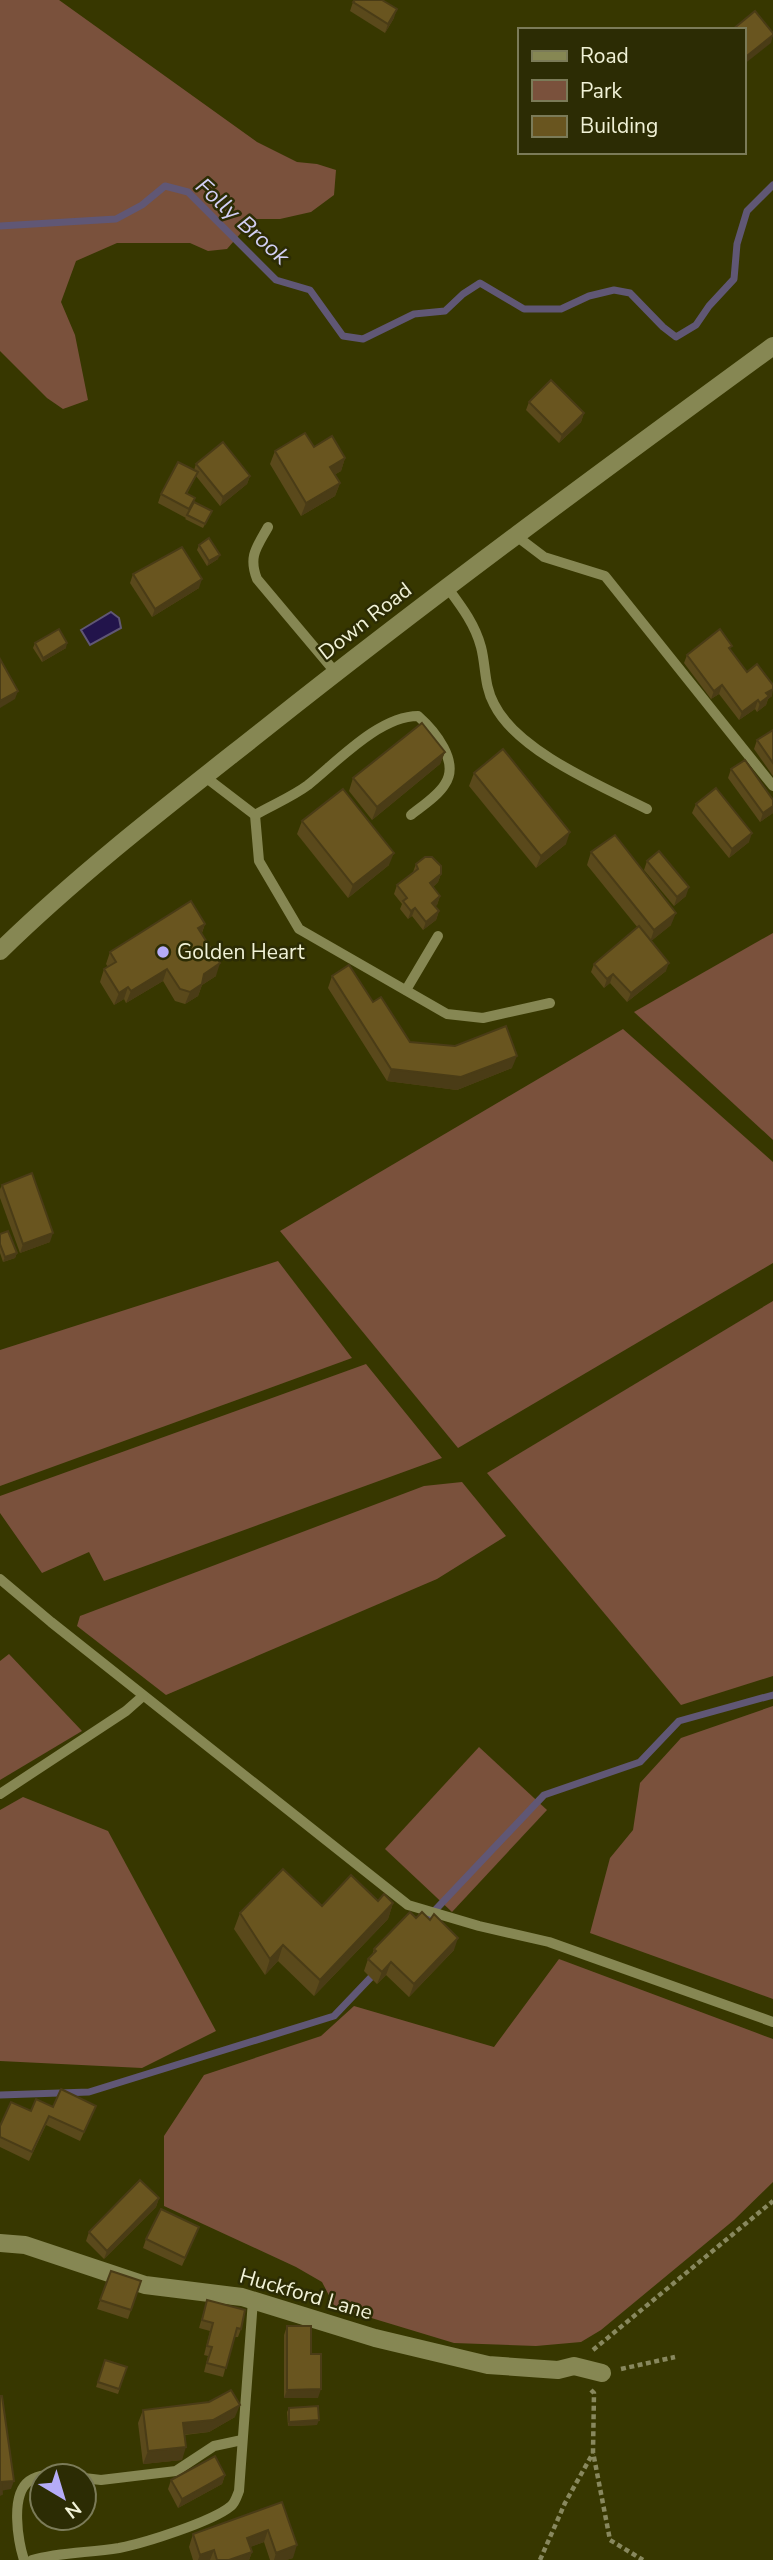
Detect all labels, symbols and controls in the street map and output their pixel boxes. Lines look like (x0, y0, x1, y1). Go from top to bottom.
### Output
legend (518, 28, 745, 154)
text: Road (580, 42, 629, 70)
text: Park (580, 77, 622, 105)
text: Building (580, 112, 658, 140)
water label: Folly Brook (189, 171, 297, 272)
street label: Down Road (313, 576, 417, 666)
place label: Golden Heart (177, 938, 305, 966)
marker: Golden Heart (155, 944, 171, 960)
street label: Huckford Lane (236, 2262, 376, 2326)
north arrow (28, 2462, 98, 2532)
text: N (59, 2495, 86, 2524)

